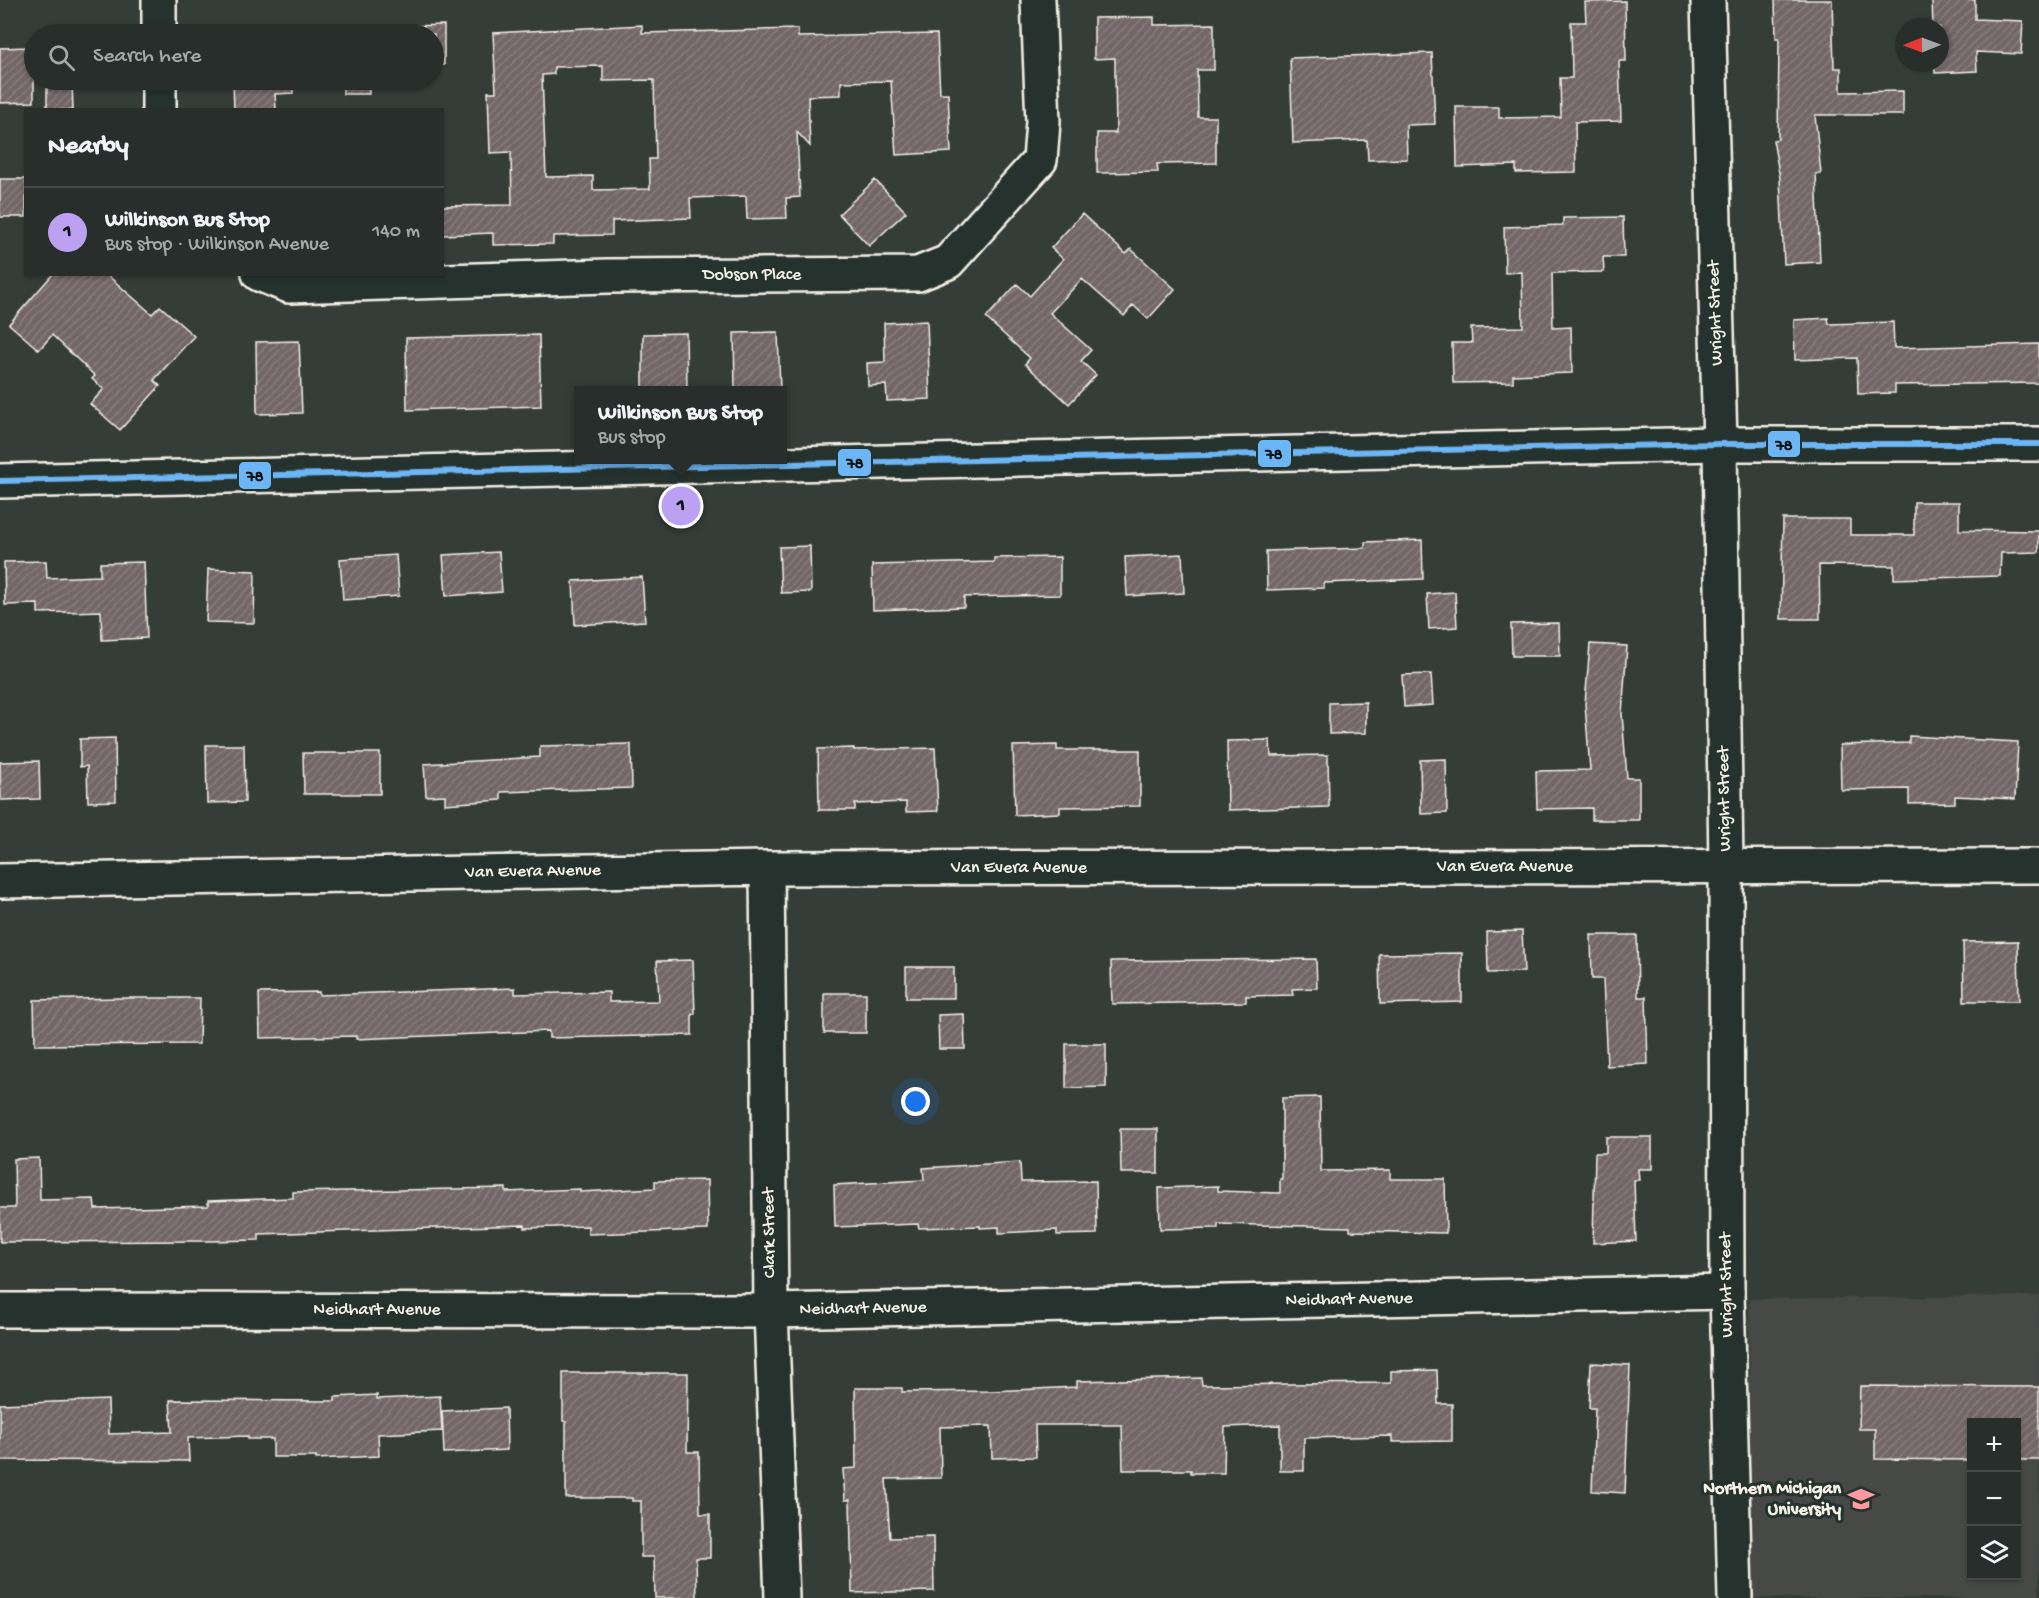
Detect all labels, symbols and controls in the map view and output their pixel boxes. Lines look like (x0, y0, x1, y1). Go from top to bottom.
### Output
north arrow (1895, 18, 1949, 72)
search box (24, 24, 444, 90)
icon: search (45, 41, 78, 74)
text: Search here (93, 44, 201, 70)
text: Nearby (48, 132, 129, 163)
text: Wilkinson Bus Stop (105, 208, 270, 234)
text: 1 (63, 221, 72, 244)
text: 140 m (372, 221, 420, 244)
text: Bus stop · Wilkinson Avenue (105, 234, 329, 257)
street label: Wright Street (1704, 258, 1728, 366)
street label: Dobson Place (702, 265, 802, 286)
popup (574, 386, 787, 464)
text: Wilkinson Bus Stop (598, 401, 763, 427)
text: Bus stop (598, 427, 666, 450)
line badge: 78 (1767, 430, 1801, 458)
text: 78 (1774, 438, 1793, 457)
line badge: 78 (1257, 439, 1292, 468)
text: 78 (1264, 447, 1283, 466)
line badge: 78 (837, 448, 872, 477)
text: 78 (845, 456, 864, 475)
line badge: 78 (238, 461, 272, 490)
text: 78 (245, 469, 264, 488)
pin: 1 (662, 484, 700, 528)
street label: Wright Street (1714, 745, 1736, 852)
street label: Van Evera Avenue (1436, 857, 1574, 878)
street label: Van Evera Avenue (950, 858, 1088, 879)
street label: Van Evera Avenue (464, 860, 602, 884)
your location (901, 1087, 930, 1116)
street label: Clark Street (759, 1186, 781, 1278)
street label: Wright Street (1716, 1231, 1738, 1338)
street label: Neidhart Avenue (1285, 1288, 1414, 1312)
street label: Neidhart Avenue (799, 1297, 928, 1321)
street label: Neidhart Avenue (313, 1300, 441, 1321)
map controls (1967, 1418, 2021, 1580)
button: + (1967, 1418, 2021, 1472)
button: − (1967, 1472, 2021, 1526)
place label: Northern Michigan University (1703, 1479, 1841, 1521)
school or university icon: Northern Michigan University (1846, 1484, 1876, 1514)
button: layers (1967, 1526, 2021, 1580)

